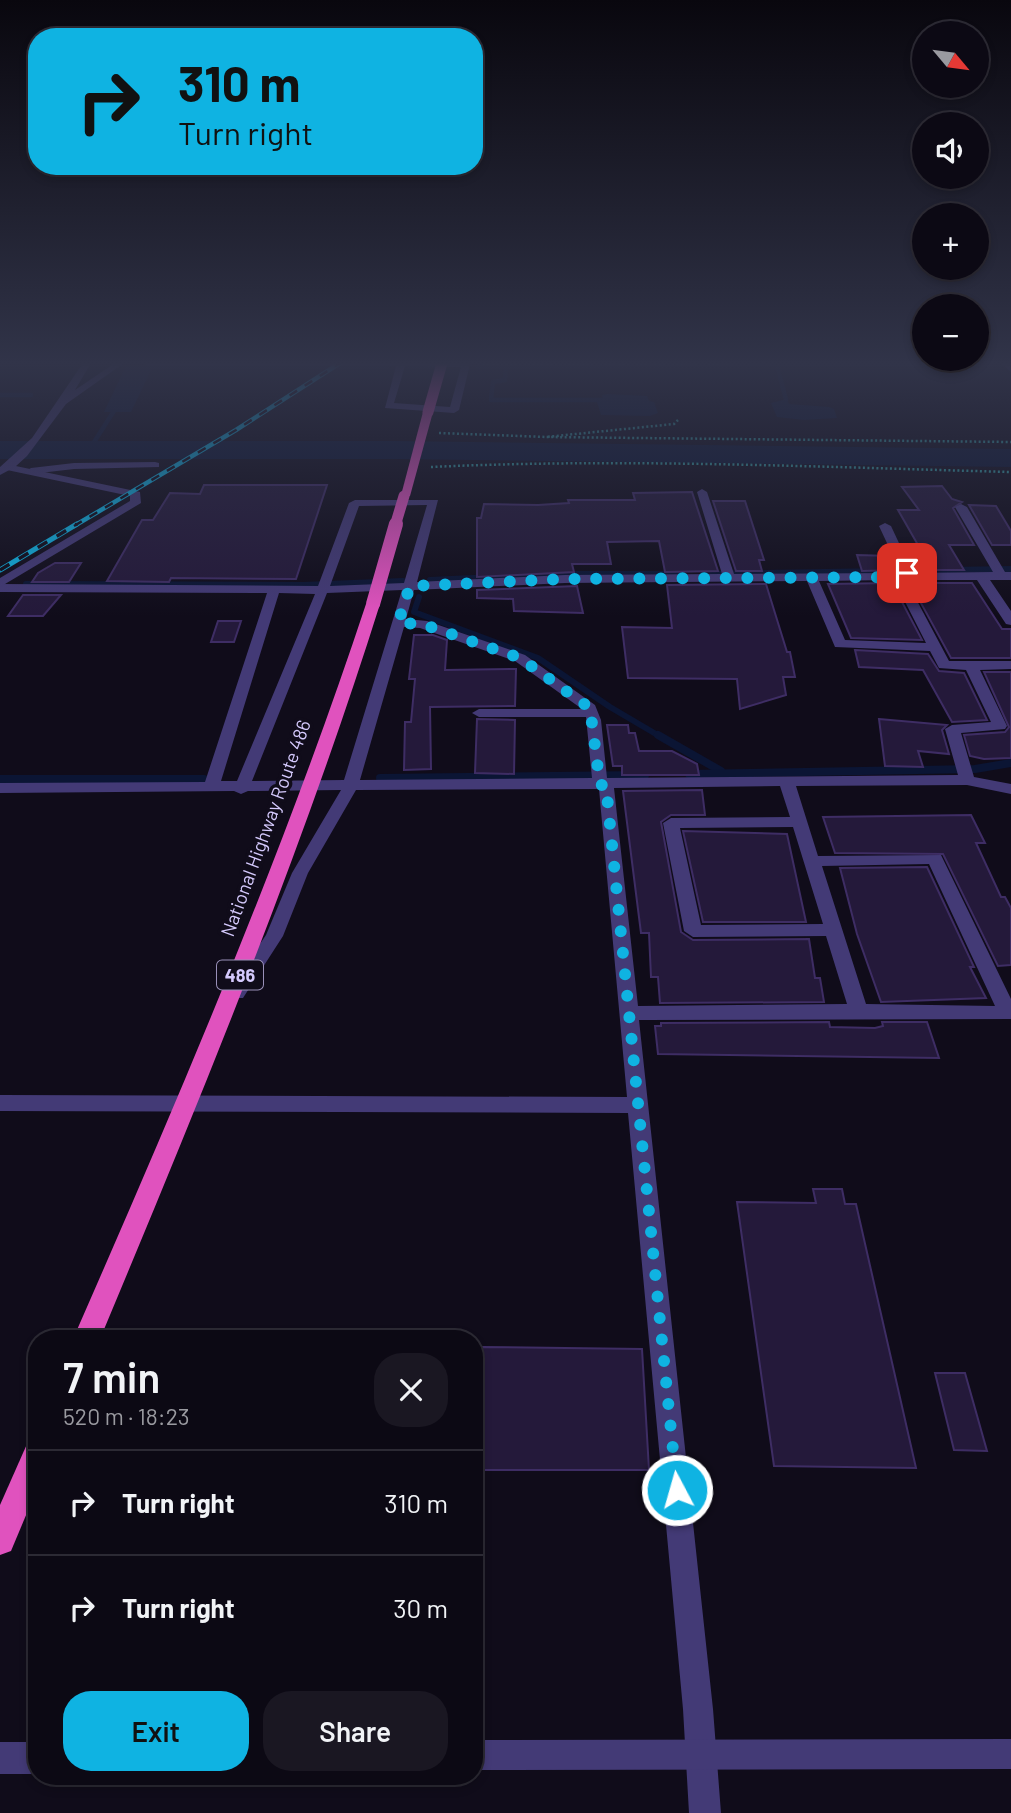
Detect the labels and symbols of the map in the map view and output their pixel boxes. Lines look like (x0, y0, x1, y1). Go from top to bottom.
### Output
north arrow (912, 21, 989, 98)
pin (877, 543, 937, 603)
street label: National Highway Route 486 (215, 717, 315, 939)
road number: 486 (217, 960, 263, 990)
position arrow (640, 1453, 714, 1527)

